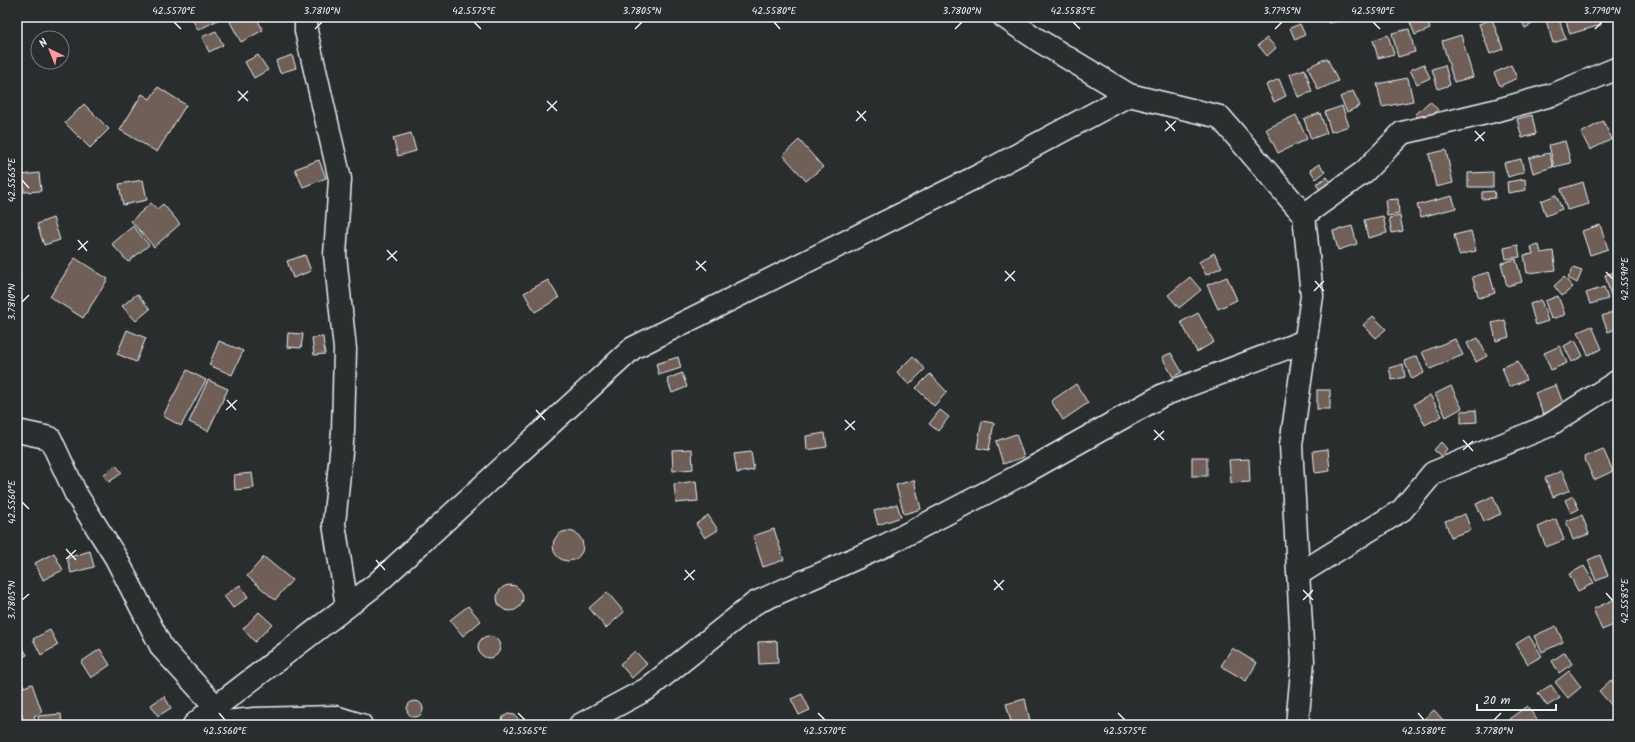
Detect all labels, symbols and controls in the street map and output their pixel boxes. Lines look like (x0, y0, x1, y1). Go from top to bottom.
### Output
text: 42.5570°E (152, 3, 197, 19)
text: 3.7810°N (303, 3, 341, 19)
text: 42.5575°E (452, 3, 497, 19)
text: 3.7805°N (622, 3, 662, 19)
text: 42.5580°E (752, 3, 797, 19)
text: 3.7800°N (943, 3, 982, 19)
text: 42.5585°E (1050, 3, 1097, 19)
text: 3.7795°N (1263, 3, 1301, 19)
text: 42.5590°E (1351, 3, 1396, 19)
text: 3.7790°N (1583, 3, 1621, 19)
north arrow (30, 30, 70, 70)
text: N (35, 34, 53, 52)
text: 42.5565°E (4, 157, 20, 202)
text: 42.5590°E (1617, 256, 1633, 301)
text: 3.7810°N (4, 283, 20, 321)
text: 42.5560°E (4, 479, 20, 524)
text: 42.5585°E (1617, 577, 1633, 624)
text: 3.7805°N (4, 580, 20, 620)
scale bar (1477, 686, 1556, 712)
text: 20 m (1483, 691, 1511, 710)
text: 42.5560°E (203, 723, 248, 739)
text: 42.5565°E (503, 723, 548, 739)
text: 42.5570°E (803, 723, 848, 739)
text: 42.5575°E (1103, 723, 1148, 739)
text: 42.5580°E (1402, 723, 1447, 739)
text: 3.7780°N (1475, 723, 1513, 739)

